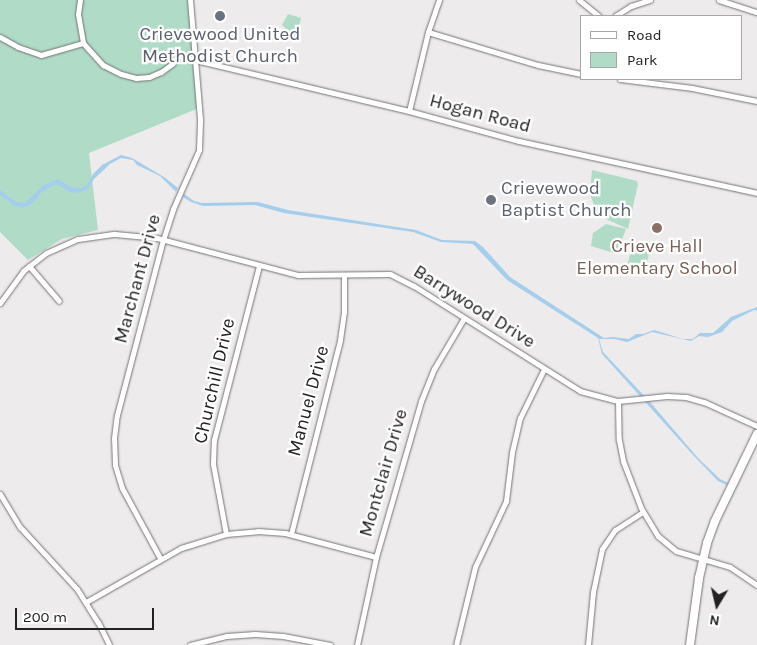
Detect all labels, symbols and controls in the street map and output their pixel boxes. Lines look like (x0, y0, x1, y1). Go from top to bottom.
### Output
marker: Crievewood United Methodist Church (214, 10, 226, 22)
legend (580, 15, 742, 80)
place label: Crievewood United Methodist Church (139, 24, 301, 68)
text: Road (627, 26, 662, 44)
text: Park (627, 51, 657, 69)
street label: Hogan Road (427, 90, 533, 138)
place label: Crievewood Baptist Church (501, 178, 632, 222)
marker: Crievewood Baptist Church (485, 194, 497, 206)
street label: Marchant Drive (110, 212, 166, 346)
marker: Crieve Hall Elementary School (651, 222, 663, 234)
place label: Crieve Hall Elementary School (576, 236, 738, 280)
street label: Barrywood Drive (409, 260, 539, 354)
street label: Churchill Drive (190, 316, 240, 446)
street label: Manuel Drive (283, 343, 335, 459)
street label: Montclair Drive (355, 406, 413, 540)
north arrow (692, 580, 742, 630)
scale bar (18, 598, 156, 630)
text: 200 m (23, 608, 67, 626)
text: N (708, 611, 721, 629)

